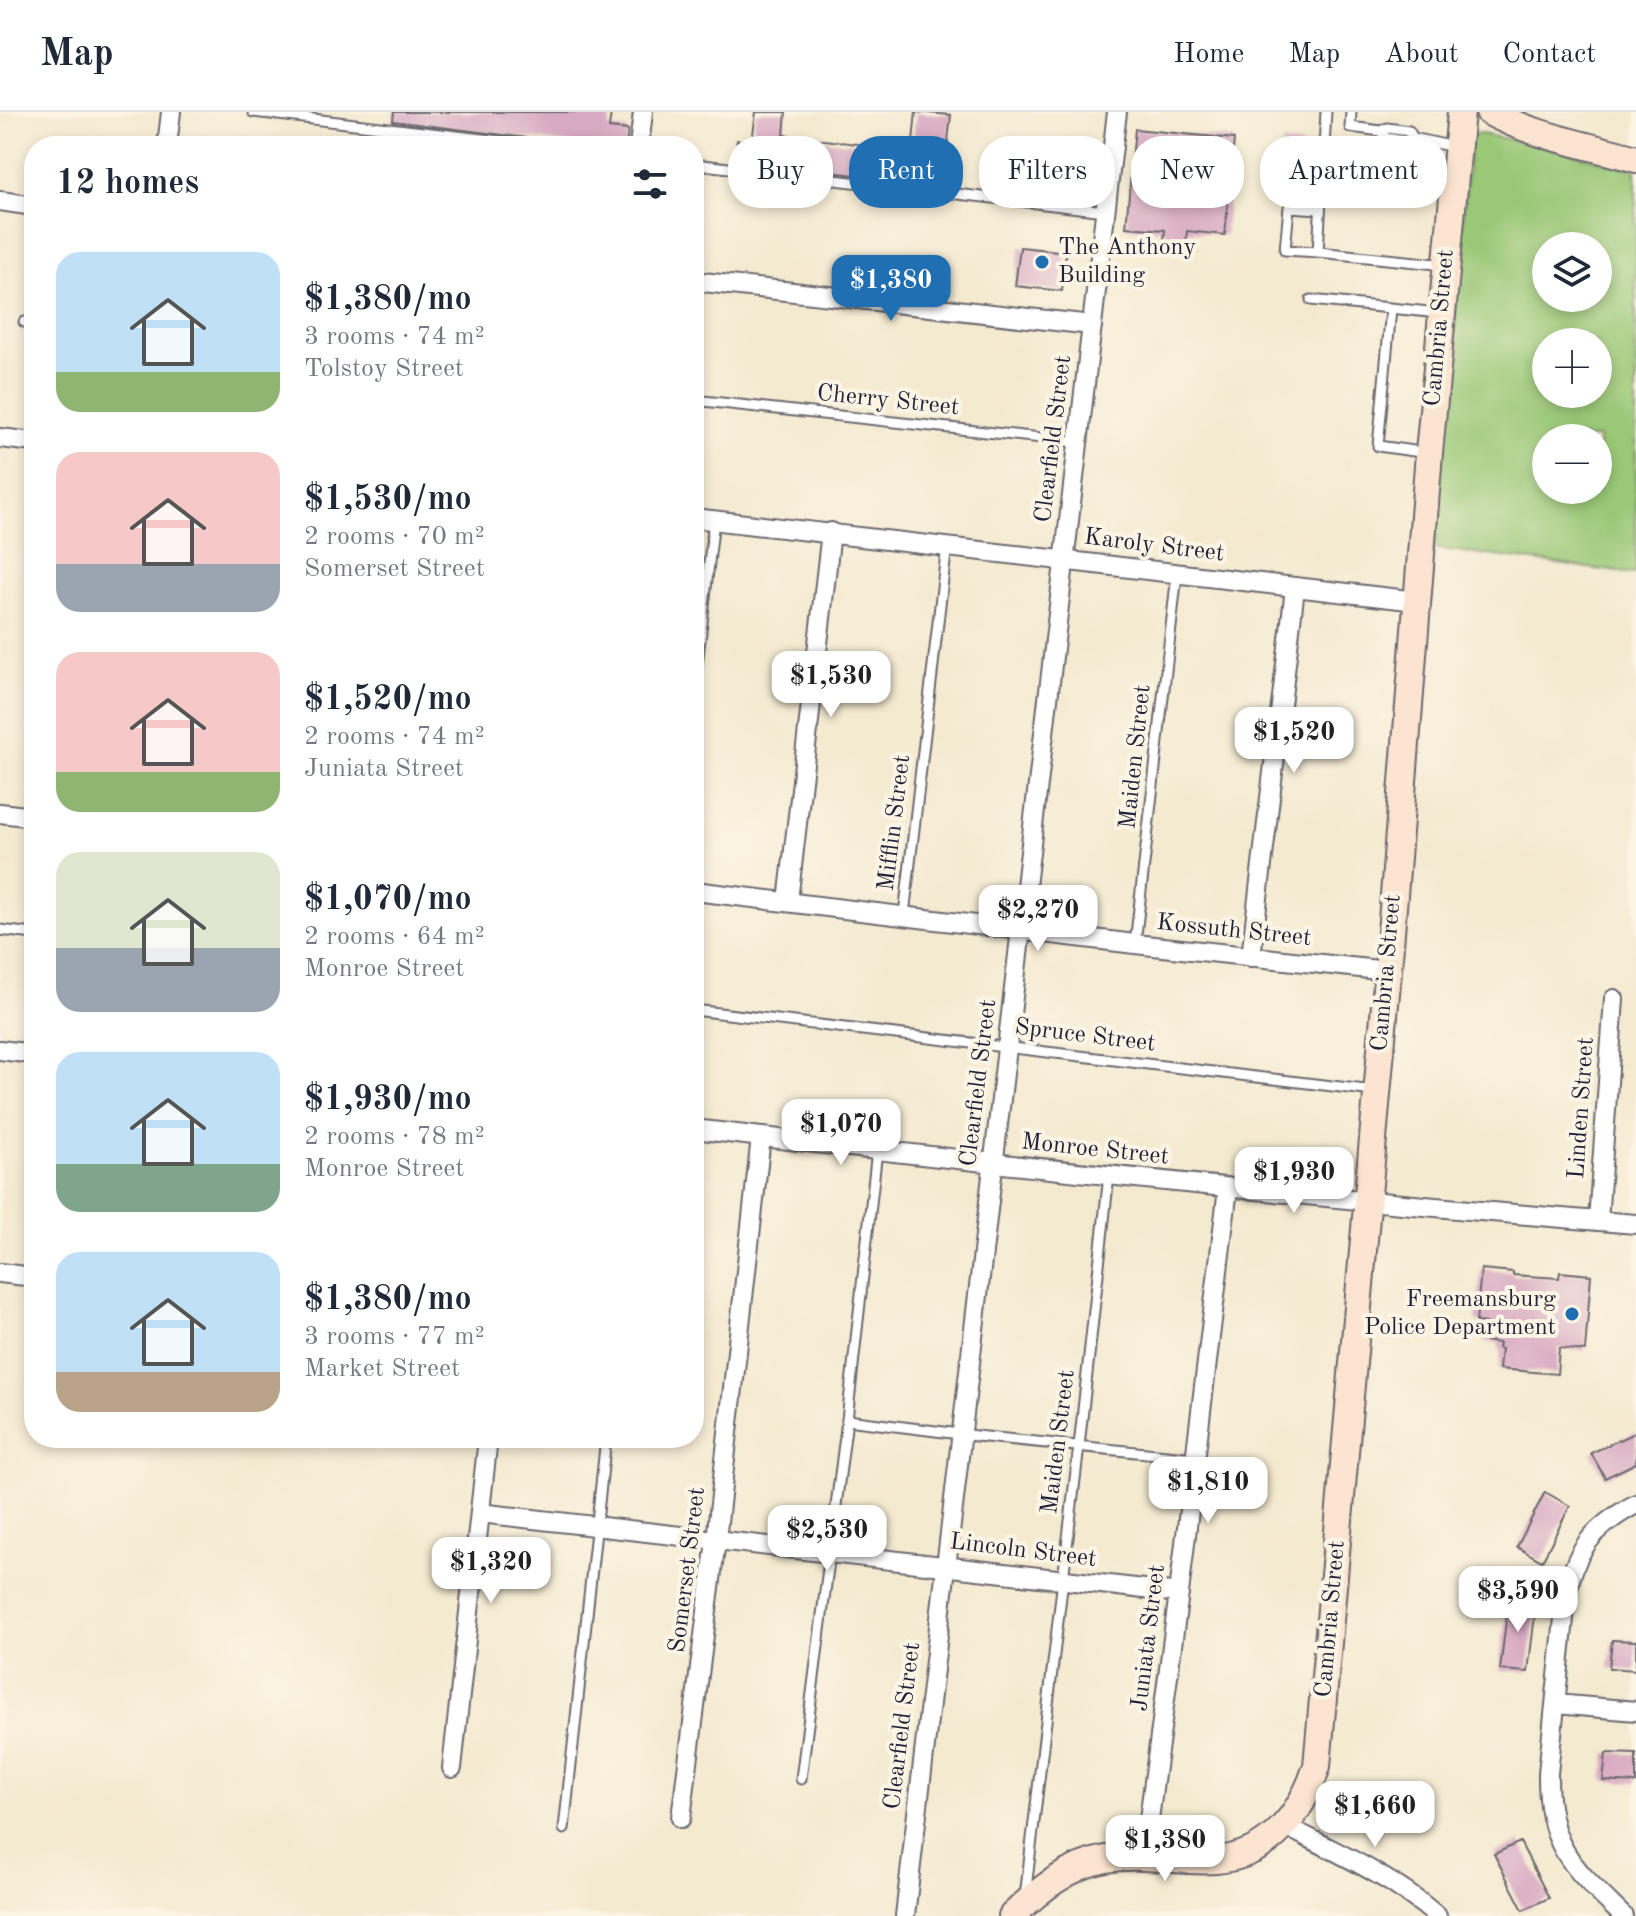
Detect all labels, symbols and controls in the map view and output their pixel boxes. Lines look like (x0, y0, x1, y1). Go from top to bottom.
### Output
text: Map (40, 36, 114, 74)
text: Home (1173, 41, 1244, 69)
text: Map (1288, 41, 1340, 69)
text: About (1384, 41, 1459, 69)
text: Contact (1503, 41, 1596, 69)
chip: Buy (728, 136, 833, 208)
chip: Rent (849, 136, 963, 208)
chip: Filters (979, 136, 1115, 208)
chip: New (1131, 136, 1244, 208)
chip: Apartment (1260, 136, 1447, 208)
icon: filters (628, 162, 672, 206)
text: 12 homes (56, 167, 199, 201)
map controls (1532, 232, 1612, 504)
button: layers (1532, 232, 1612, 312)
place label: The Anthony Building (1058, 236, 1197, 288)
street label: Cambria Street (1421, 248, 1459, 408)
marker: The Anthony Building (1033, 253, 1051, 271)
pin: $1,380 (826, 255, 956, 323)
text: $1,380 (850, 268, 932, 294)
text: $1,380/mo (304, 283, 472, 317)
icon: home (120, 284, 216, 380)
text: 3 rooms · 74 m² (304, 324, 485, 350)
button: + (1532, 328, 1612, 408)
street label: Clearfield Street (1032, 354, 1076, 524)
text: Tolstoy Street (304, 356, 464, 382)
street label: Cherry Street (816, 382, 960, 420)
button: − (1532, 424, 1612, 504)
text: $1,530/mo (304, 483, 472, 517)
icon: home (120, 484, 216, 580)
text: 2 rooms · 70 m² (304, 524, 485, 550)
street label: Karoly Street (1082, 525, 1226, 567)
text: Somerset Street (304, 556, 485, 582)
pin: $1,530 (766, 651, 896, 719)
text: $1,530 (790, 664, 872, 690)
text: $1,520/mo (304, 683, 472, 717)
street label: Maiden Street (1116, 683, 1156, 831)
icon: home (120, 684, 216, 780)
pin: $1,520 (1229, 707, 1359, 775)
text: $1,520 (1253, 720, 1335, 746)
text: 2 rooms · 74 m² (304, 724, 485, 750)
street label: Mifflin Street (875, 754, 915, 892)
text: Juniata Street (304, 756, 464, 782)
text: $1,070/mo (304, 883, 472, 917)
icon: home (120, 884, 216, 980)
pin: $2,270 (973, 885, 1103, 953)
street label: Cambria Street (1368, 893, 1406, 1053)
text: $2,270 (997, 898, 1079, 924)
street label: Kossuth Street (1155, 911, 1313, 951)
text: 2 rooms · 64 m² (304, 924, 485, 950)
text: Monroe Street (304, 956, 464, 982)
street label: Clearfield Street (957, 998, 1001, 1168)
street label: Spruce Street (1013, 1015, 1157, 1057)
street label: Linden Street (1565, 1036, 1599, 1180)
text: $1,930/mo (304, 1083, 472, 1117)
icon: home (120, 1084, 216, 1180)
pin: $1,070 (776, 1099, 906, 1167)
text: $1,070 (800, 1112, 882, 1138)
text: 2 rooms · 78 m² (304, 1124, 485, 1150)
street label: Monroe Street (1020, 1130, 1170, 1170)
pin: $1,930 (1229, 1147, 1359, 1215)
text: Monroe Street (304, 1156, 464, 1182)
text: $1,930 (1253, 1160, 1335, 1186)
text: $1,380/mo (304, 1283, 472, 1317)
icon: home (120, 1284, 216, 1380)
place label: Freemansburg Police Department (1364, 1288, 1556, 1340)
marker: Freemansburg Police Department (1563, 1305, 1581, 1323)
text: 3 rooms · 77 m² (304, 1324, 485, 1350)
text: Market Street (304, 1356, 460, 1382)
street label: Maiden Street (1038, 1368, 1080, 1516)
pin: $1,810 (1143, 1457, 1273, 1525)
text: $1,810 (1167, 1470, 1249, 1496)
street label: Somerset Street (666, 1486, 710, 1654)
pin: $2,530 (762, 1505, 892, 1573)
text: $2,530 (786, 1518, 868, 1544)
street label: Lincoln Street (948, 1530, 1098, 1572)
pin: $1,320 (426, 1537, 556, 1605)
street label: Cambria Street (1312, 1539, 1350, 1699)
text: $1,320 (450, 1550, 532, 1576)
street label: Juniata Street (1128, 1563, 1170, 1713)
pin: $3,590 (1453, 1566, 1583, 1634)
text: $3,590 (1477, 1579, 1559, 1605)
street label: Clearfield Street (881, 1641, 925, 1811)
pin: $1,660 (1310, 1781, 1440, 1849)
text: $1,660 (1334, 1794, 1416, 1820)
pin: $1,380 (1100, 1815, 1230, 1883)
text: $1,380 (1124, 1828, 1206, 1854)

